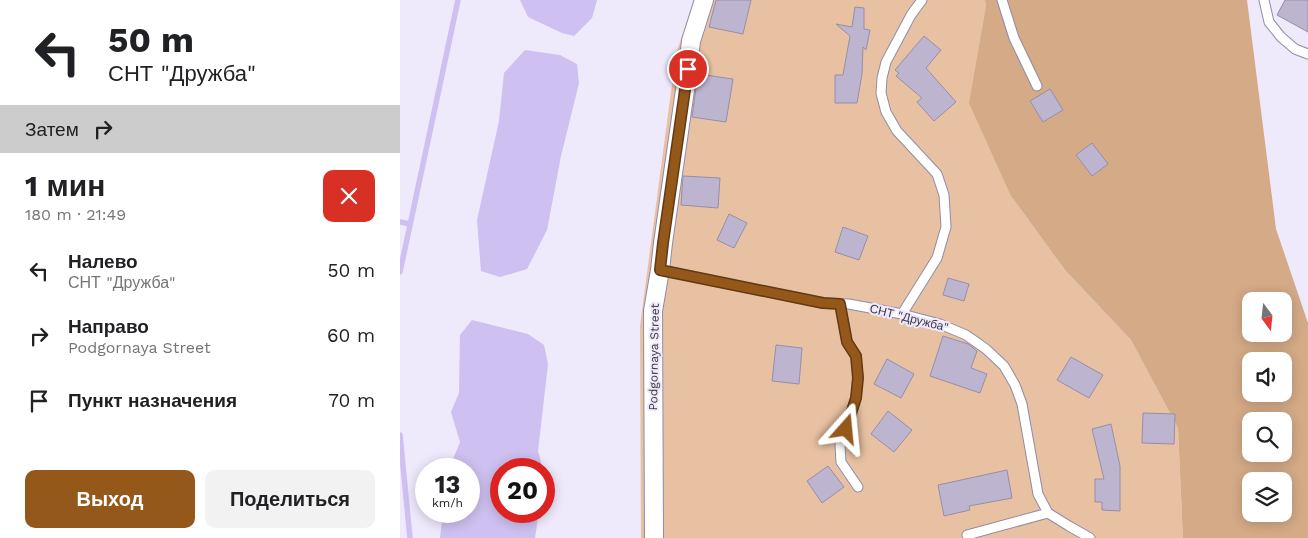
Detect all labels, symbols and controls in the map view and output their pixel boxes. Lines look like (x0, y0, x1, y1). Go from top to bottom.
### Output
text: 50 m (108, 19, 194, 61)
icon: left (25, 20, 90, 85)
pin (667, 48, 709, 90)
icon: arrive (674, 55, 702, 83)
text: СНТ "Дружба" (108, 61, 256, 86)
icon: right (89, 115, 117, 143)
text: Затем (25, 118, 79, 141)
text: 1 мин (25, 168, 105, 203)
button: close (323, 170, 375, 222)
text: 180 m · 21:49 (25, 205, 126, 224)
text: Налево (68, 250, 138, 273)
icon: left (25, 257, 53, 285)
text: 50 m (328, 259, 375, 282)
text: СНТ "Дружба" (68, 273, 176, 292)
north arrow (1242, 292, 1292, 342)
map controls (1242, 292, 1292, 522)
street label: СНТ "Дружба" (868, 301, 950, 335)
street label: Podgornaya Street (646, 303, 662, 411)
text: Направо (68, 315, 149, 338)
icon: right (25, 322, 53, 350)
text: 60 m (327, 324, 375, 347)
text: Podgornaya Street (68, 338, 211, 357)
button: sound (1242, 352, 1292, 402)
icon: arrive (25, 387, 53, 415)
text: Пункт назначения (68, 389, 237, 412)
text: 70 m (328, 389, 375, 412)
position arrow (819, 402, 871, 454)
button: search (1242, 412, 1292, 462)
speed limit sign: 20 (490, 458, 555, 523)
button: Выход (25, 470, 195, 528)
button: Поделиться (205, 470, 375, 528)
text: 13 (435, 470, 460, 499)
button: layers (1242, 472, 1292, 522)
text: km/h (432, 496, 463, 510)

